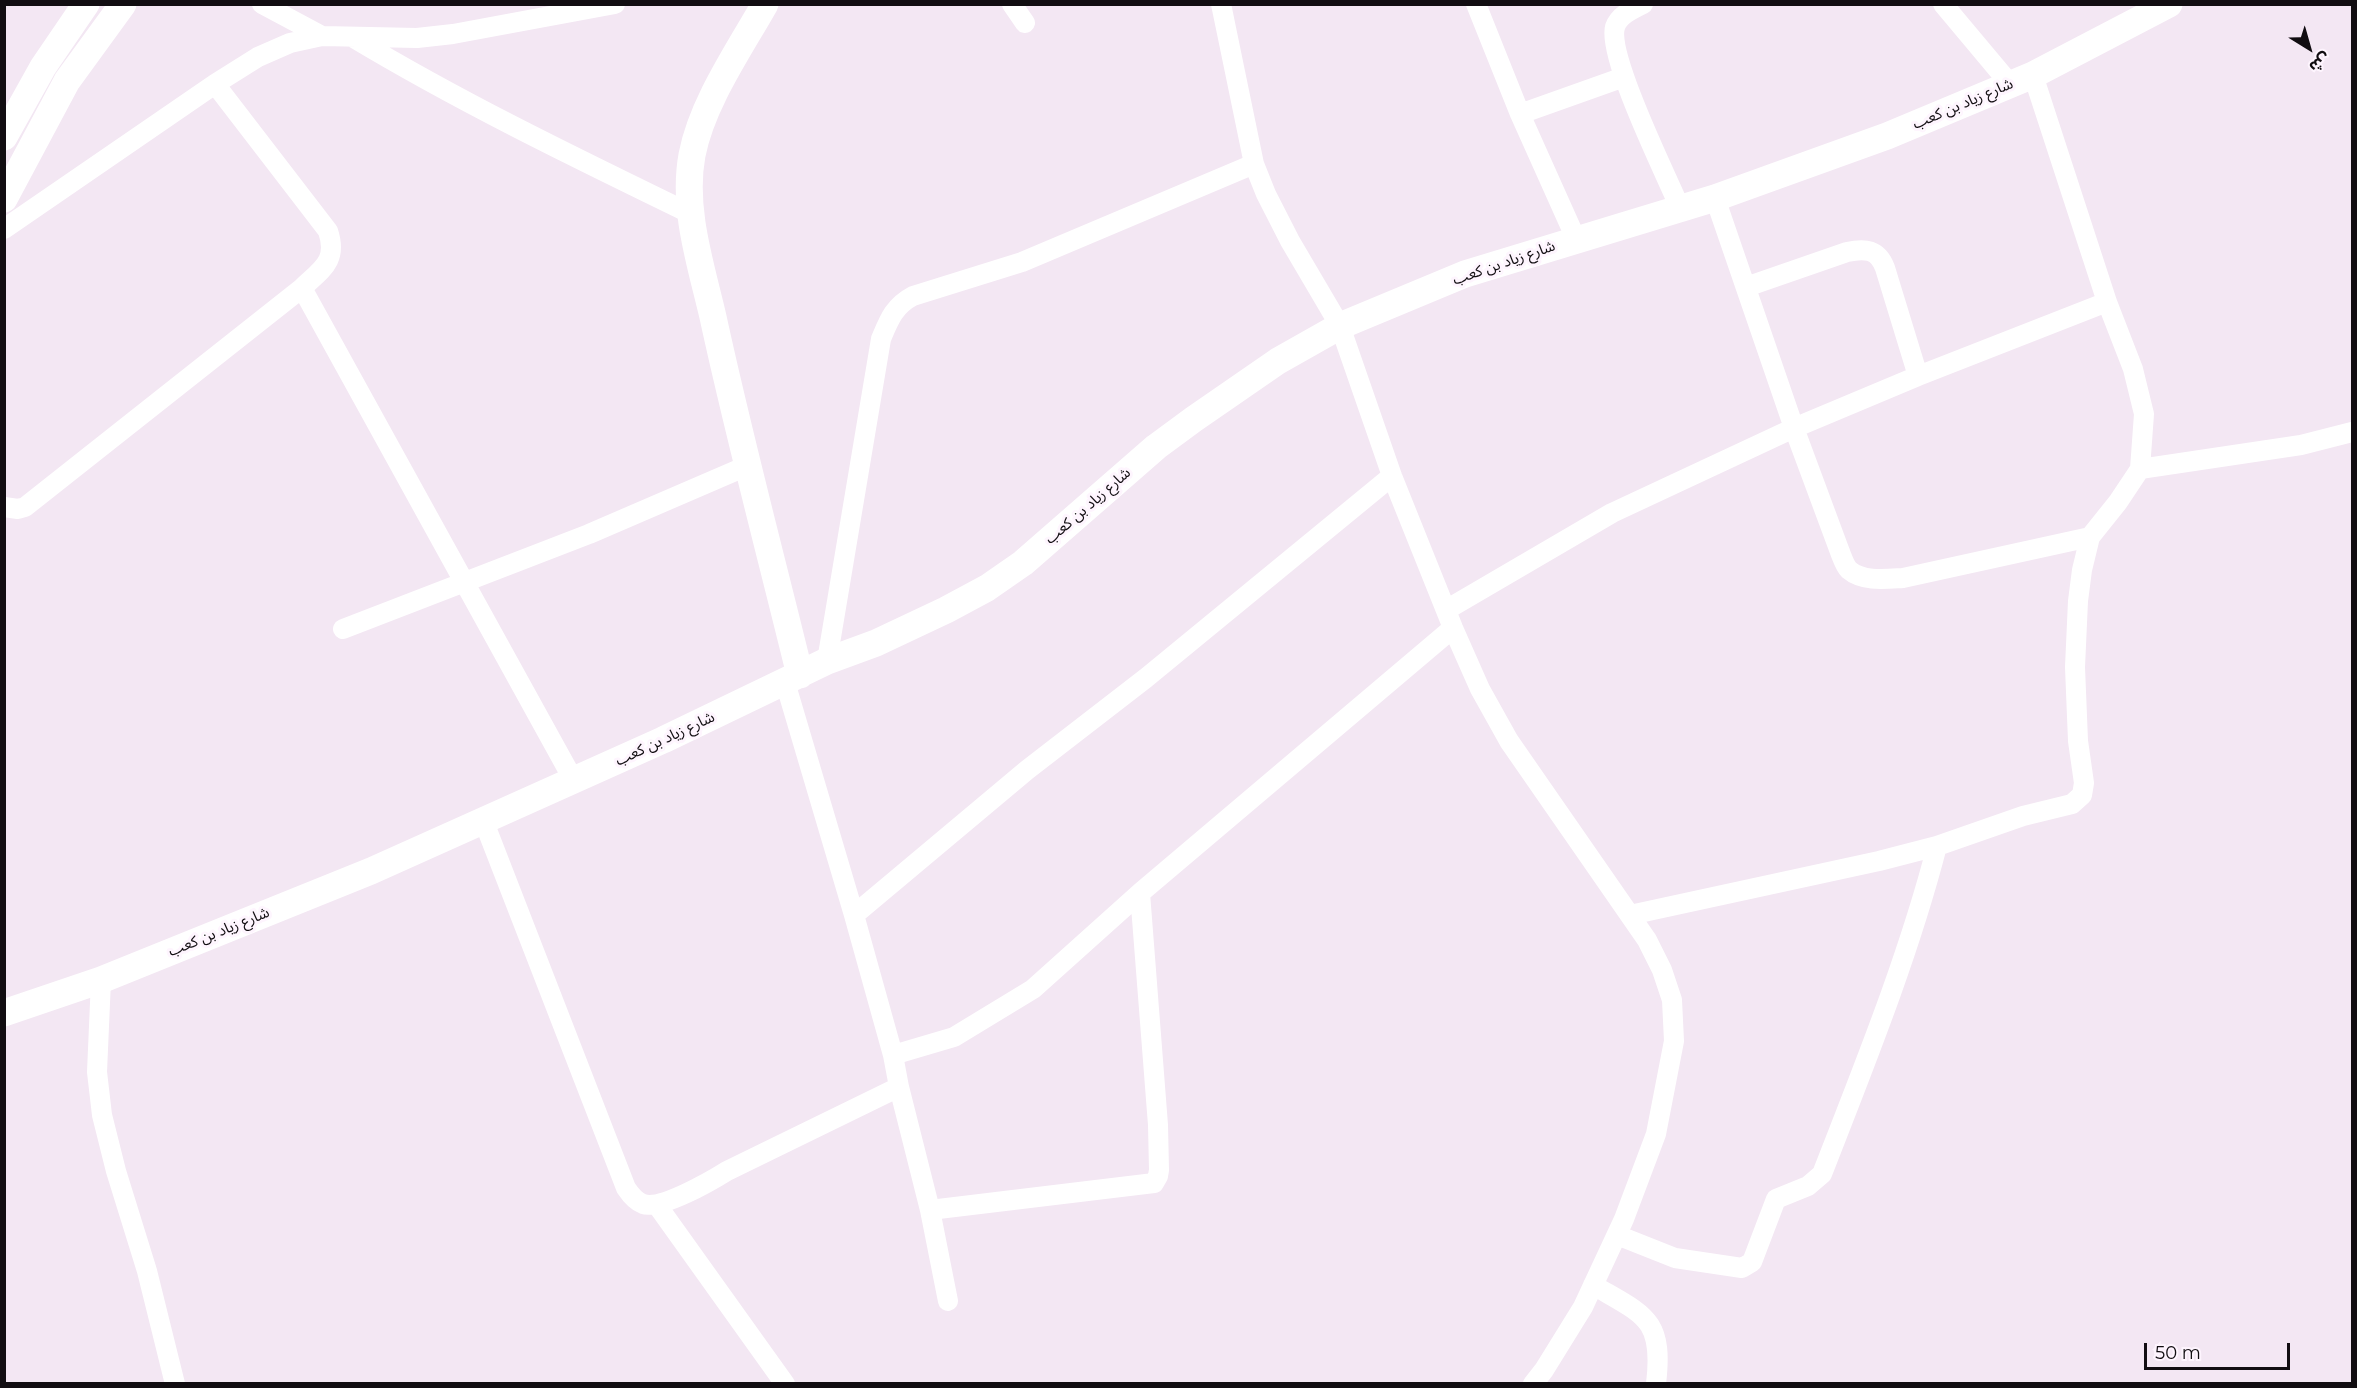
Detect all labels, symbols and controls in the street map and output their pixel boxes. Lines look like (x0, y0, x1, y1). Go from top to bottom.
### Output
north arrow (2279, 18, 2339, 78)
text: ش (2306, 49, 2335, 77)
street label: شارع زياد بن كعب (1910, 75, 2016, 133)
street label: شارع زياد بن كعب (1450, 237, 1558, 289)
street label: شارع زياد بن كعب (1042, 464, 1134, 548)
street label: شارع زياد بن كعب (613, 708, 717, 770)
street label: شارع زياد بن كعب (166, 904, 272, 960)
scale bar (2147, 1331, 2292, 1369)
text: 50 m (2155, 1342, 2201, 1364)

